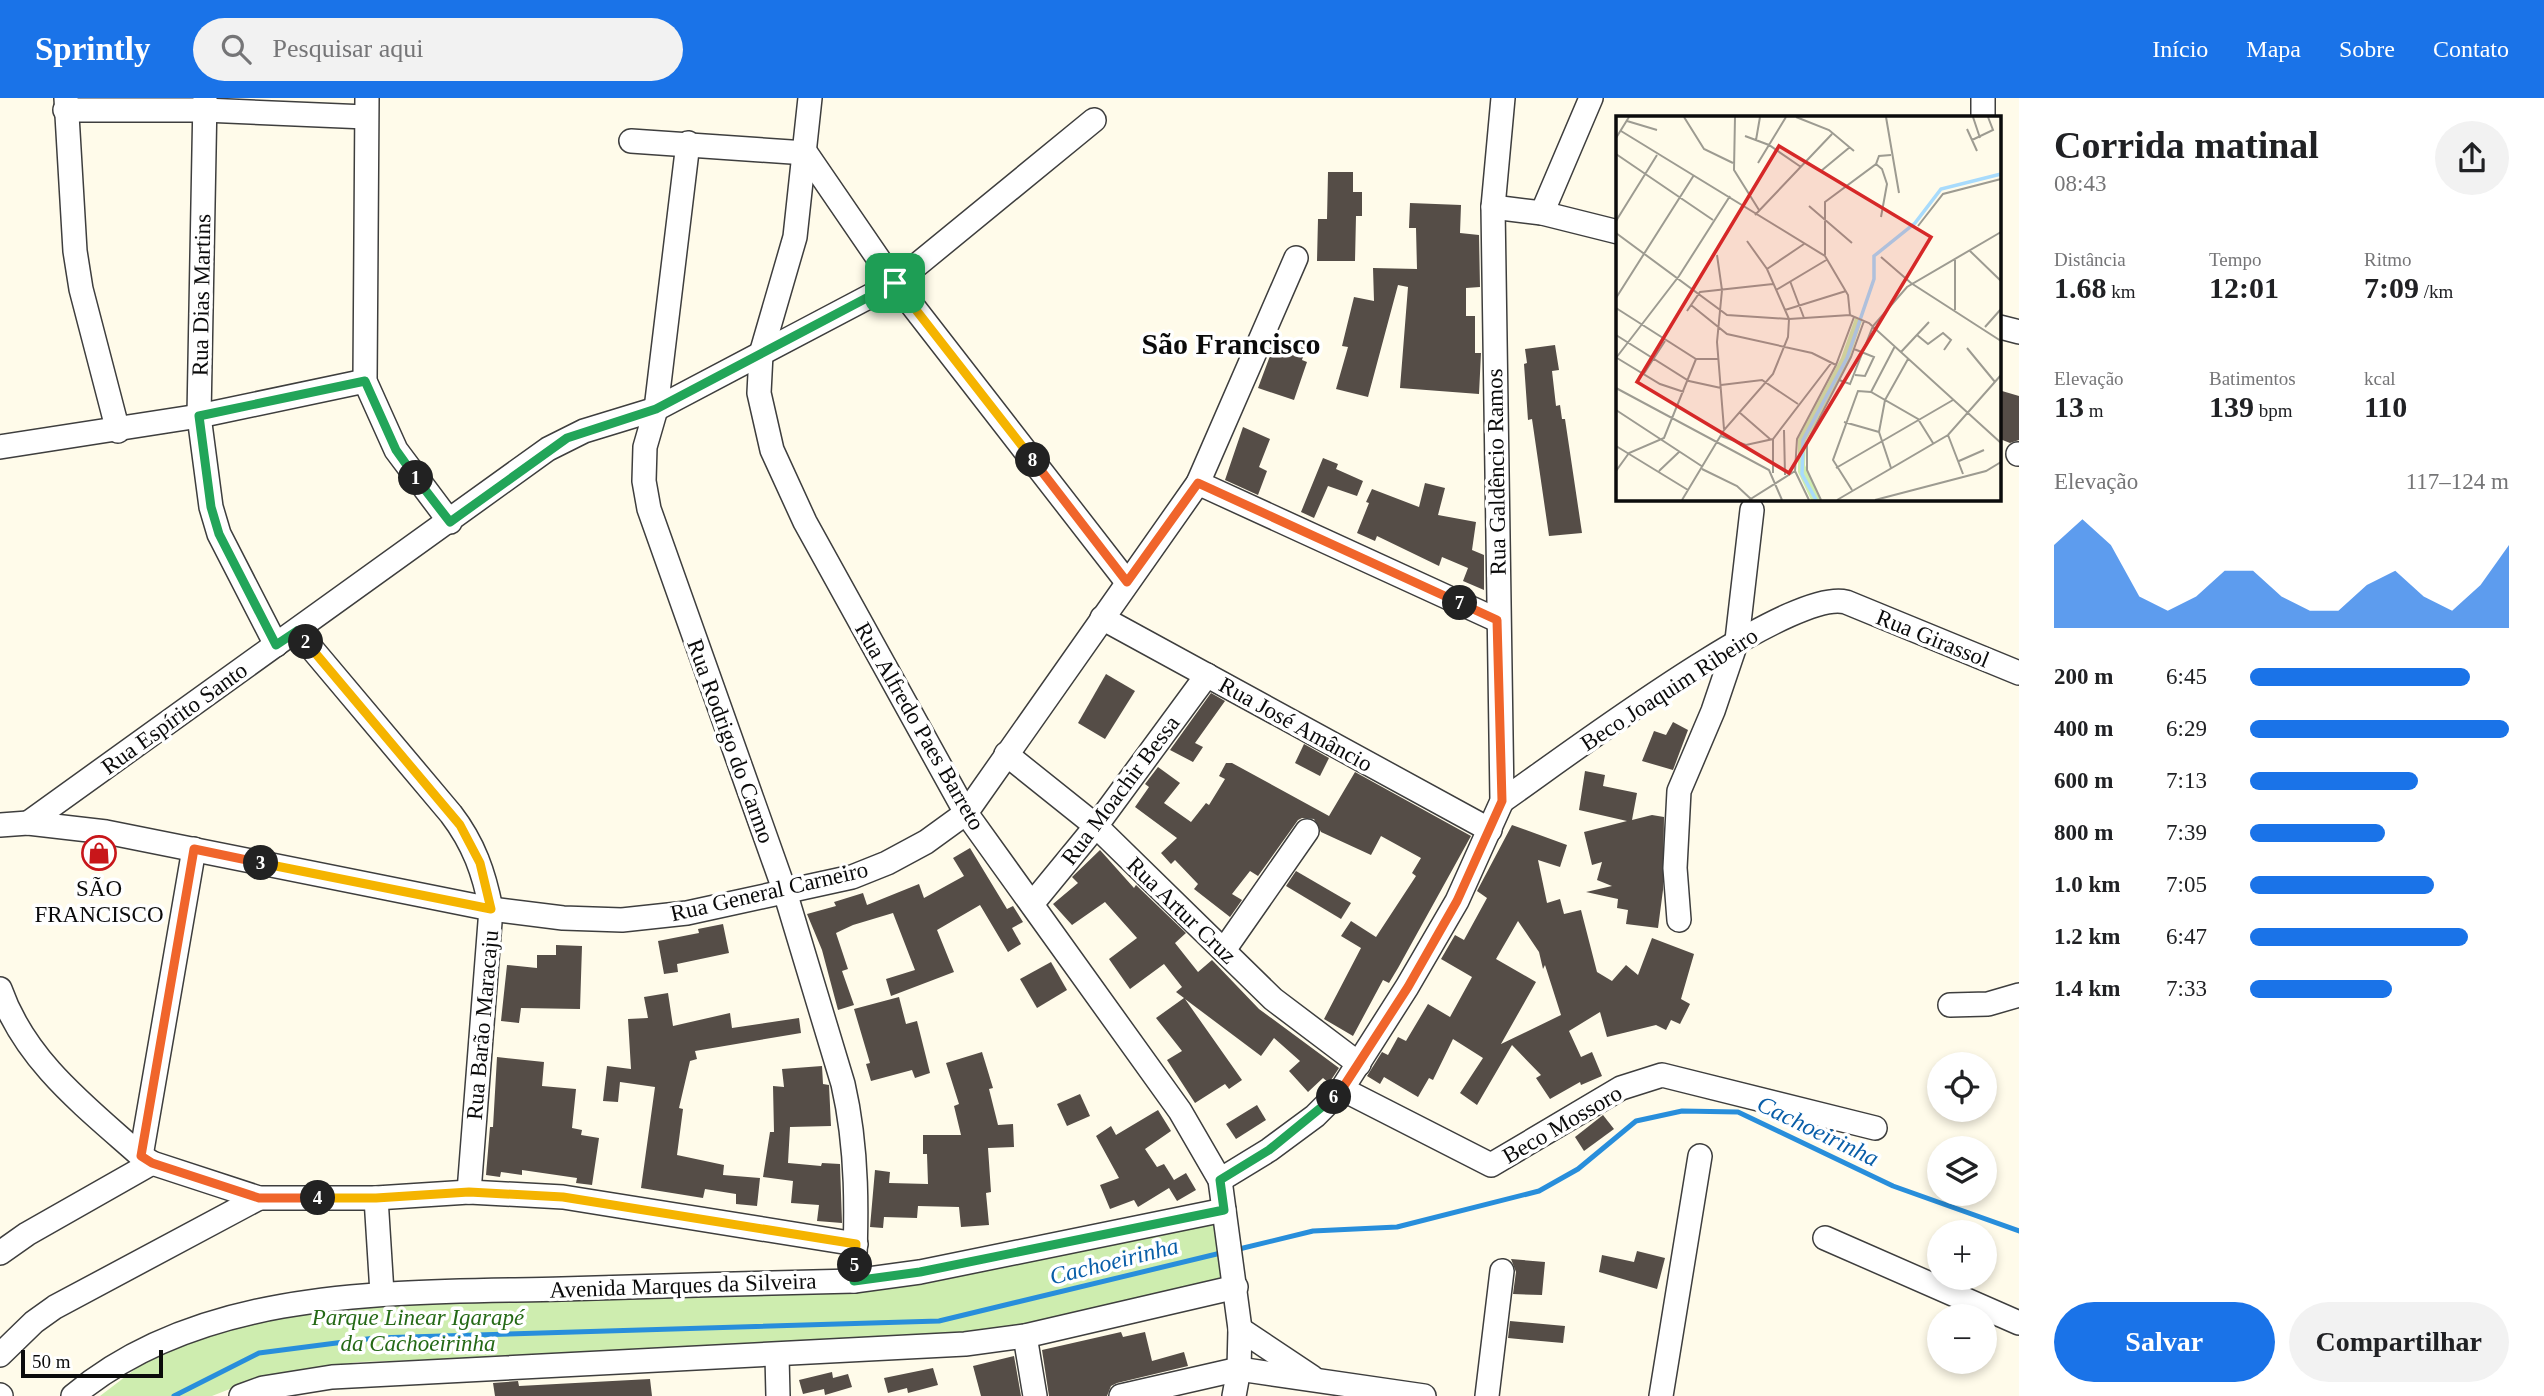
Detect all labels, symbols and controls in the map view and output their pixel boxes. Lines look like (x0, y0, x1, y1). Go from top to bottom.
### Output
search box (193, 18, 683, 81)
icon: search (217, 30, 255, 68)
text: Sprintly (35, 31, 151, 67)
text: Pesquisar aqui (273, 34, 423, 63)
text: Início (2152, 36, 2208, 62)
text: Mapa (2246, 36, 2301, 62)
text: Sobre (2339, 36, 2395, 62)
text: Contato (2433, 36, 2509, 62)
inset map (1616, 116, 2002, 500)
button: share (2435, 121, 2509, 195)
text: Corrida matinal (2054, 124, 2319, 166)
text: 08:43 (2054, 171, 2106, 196)
street label: Rua Dias Martins (188, 214, 215, 376)
text: Distância (2054, 249, 2126, 270)
text: Tempo (2209, 249, 2262, 270)
text: Ritmo (2364, 249, 2412, 270)
pin (865, 253, 925, 313)
icon: arrive (876, 264, 914, 302)
text: 1.68 (2054, 271, 2107, 304)
text: 12:01 (2209, 271, 2279, 304)
text: 7:09 (2364, 271, 2419, 304)
text: km (2107, 281, 2136, 302)
text: /km (2419, 281, 2453, 302)
district label: São Francisco (1141, 327, 1321, 360)
street label: Rua Galdêncio Ramos (1482, 368, 1511, 576)
text: Elevação (2054, 368, 2124, 389)
text: Batimentos (2209, 368, 2296, 389)
text: kcal (2364, 368, 2396, 389)
text: 13 (2054, 390, 2084, 423)
text: 139 (2209, 390, 2254, 423)
text: 110 (2364, 390, 2407, 423)
text: m (2084, 400, 2104, 421)
text: bpm (2254, 400, 2293, 421)
pin: 8 (1016, 442, 1050, 478)
text: 8 (1028, 449, 1037, 470)
pin: 1 (398, 460, 434, 496)
text: 1 (411, 467, 420, 488)
text: Elevação (2054, 469, 2138, 494)
text: 117–124 m (2406, 469, 2509, 494)
pin: 7 (1442, 586, 1478, 620)
text: 7 (1455, 592, 1464, 613)
street label: Rua Girassol (1873, 604, 1993, 672)
street label: Rua Alfredo Paes Barreto (850, 618, 989, 835)
street label: Beco Joaquim Ribeiro (1576, 623, 1762, 756)
pin: 2 (288, 624, 324, 660)
text: 2 (301, 631, 310, 652)
street label: Rua Rodrigo do Carmo (682, 636, 779, 847)
street label: Rua Espírito Santo (97, 657, 252, 780)
text: 200 m (2054, 664, 2113, 689)
text: 6:45 (2166, 664, 2207, 689)
street label: Rua José Amâncio (1215, 672, 1377, 777)
street label: Rua Moachir Bessa (1056, 711, 1185, 870)
text: 400 m (2054, 716, 2113, 741)
text: 6:29 (2166, 716, 2207, 741)
text: 600 m (2054, 768, 2113, 793)
text: 7:13 (2166, 768, 2207, 793)
text: 800 m (2054, 820, 2113, 845)
text: 7:39 (2166, 820, 2207, 845)
shop icon: SÃO FRANCISCO (80, 834, 118, 872)
pin: 3 (244, 846, 278, 880)
text: 3 (256, 852, 265, 873)
street label: Rua Artur Cruz (1122, 852, 1241, 969)
street label: Rua General Carneiro (668, 857, 870, 926)
text: 1.0 km (2054, 872, 2120, 897)
text: 7:05 (2166, 872, 2207, 897)
place label: SÃO FRANCISCO (34, 876, 164, 927)
text: 1.2 km (2054, 924, 2120, 949)
text: 6:47 (2166, 924, 2207, 949)
street label: Rua Barão Maracaju (462, 929, 503, 1121)
text: 1.4 km (2054, 976, 2120, 1001)
text: 7:33 (2166, 976, 2207, 1001)
map controls (1927, 1052, 1997, 1374)
button: locate (1927, 1052, 1997, 1122)
pin: 6 (1316, 1080, 1352, 1114)
street label: Beco Mossoro (1498, 1080, 1626, 1169)
text: 6 (1329, 1086, 1338, 1107)
water label: Cachoeirinha (1753, 1090, 1883, 1172)
button: layers (1927, 1136, 1997, 1206)
pin: 4 (300, 1180, 336, 1216)
text: 4 (313, 1187, 322, 1208)
button: + (1927, 1220, 1997, 1290)
water label: Cachoeirinha (1047, 1232, 1181, 1290)
pin: 5 (838, 1248, 872, 1282)
text: 5 (850, 1254, 859, 1275)
street label: Avenida Marques da Silveira (549, 1268, 817, 1303)
button: Salvar (2054, 1302, 2275, 1382)
button: Compartilhar (2289, 1302, 2509, 1382)
button: − (1927, 1304, 1997, 1374)
park label: Parque Linear Igarapé da Cachoeirinha (311, 1305, 526, 1356)
scale bar (21, 1347, 163, 1379)
text: 50 m (32, 1351, 71, 1372)

